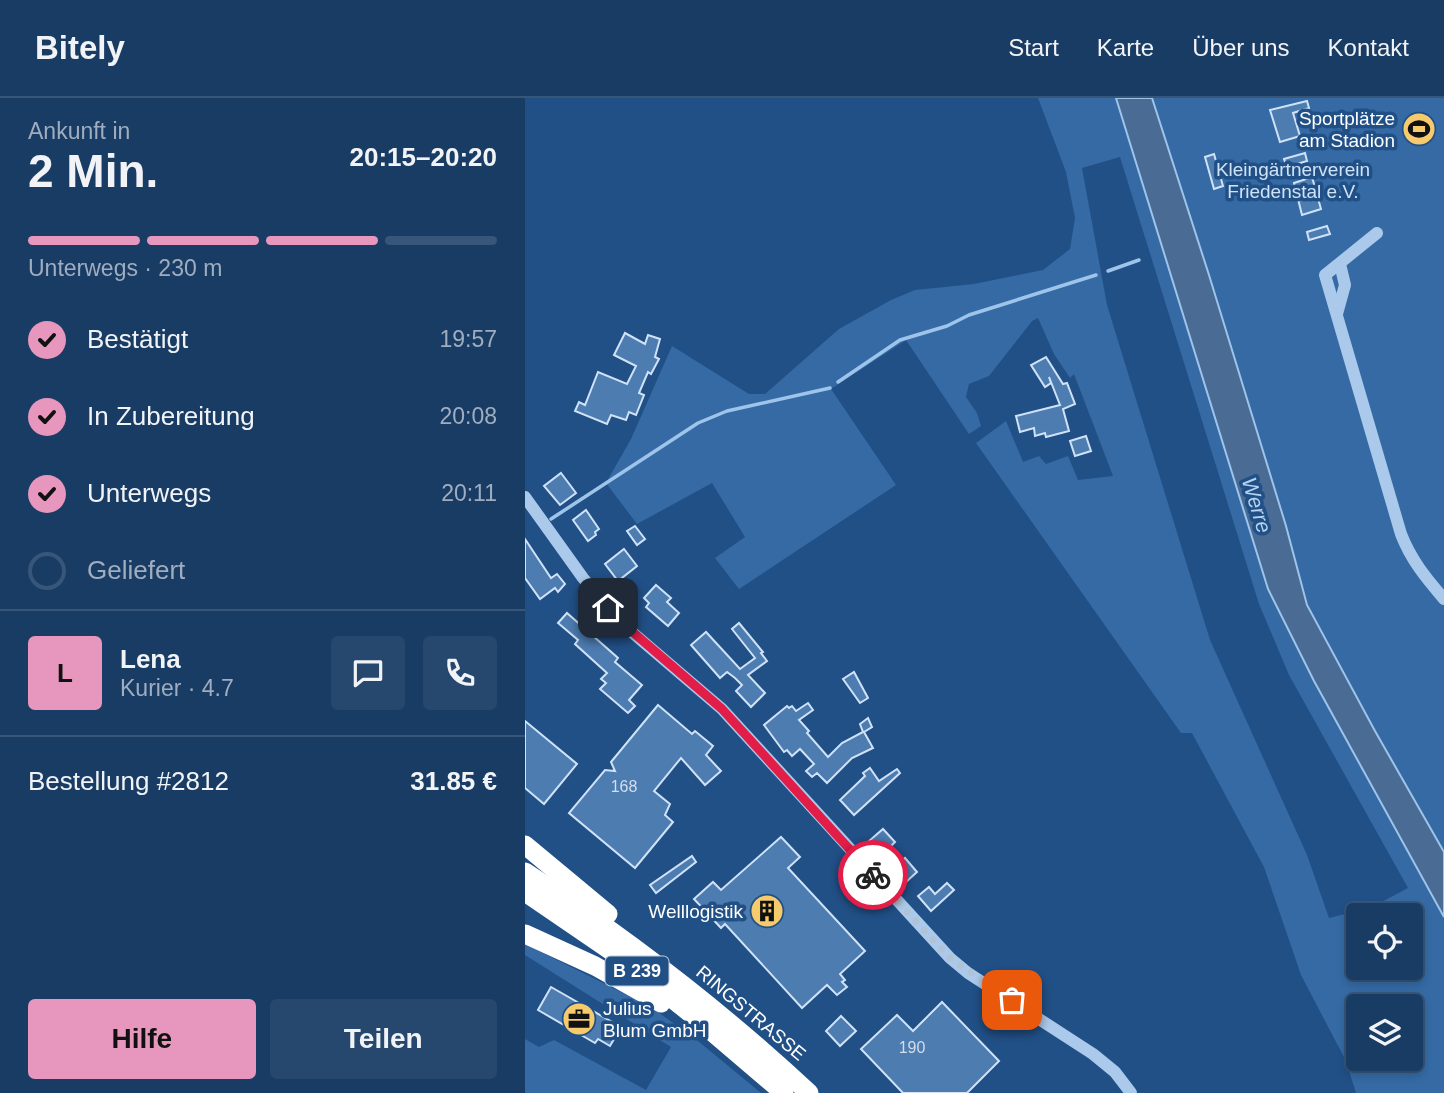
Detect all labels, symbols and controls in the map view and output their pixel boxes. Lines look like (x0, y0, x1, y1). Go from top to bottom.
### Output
text: Bitely (35, 29, 125, 66)
text: Start (1008, 34, 1059, 61)
text: Karte (1097, 34, 1154, 61)
text: Über uns (1192, 34, 1290, 61)
text: Kontakt (1328, 34, 1409, 61)
place label: Sportplätze am Stadion (1299, 108, 1395, 151)
sports icon: Sportplätze am Stadion (1400, 110, 1438, 148)
text: Ankunft in (28, 118, 130, 144)
text: 20:15–20:20 (350, 142, 497, 172)
text: 2 Min. (28, 145, 158, 197)
park label: Kleingärtnerverein Friedenstal e.V. (1216, 159, 1370, 202)
text: Unterwegs · 230 m (28, 255, 222, 281)
icon: check (28, 321, 66, 359)
text: Bestätigt (87, 324, 188, 354)
text: 19:57 (439, 326, 497, 352)
icon: check (28, 398, 66, 436)
text: In Zubereitung (87, 401, 255, 431)
text: 20:08 (439, 403, 497, 429)
water label: Werre (1238, 474, 1276, 536)
icon: check (28, 475, 66, 513)
text: Unterwegs (87, 478, 211, 508)
text: 20:11 (441, 480, 497, 506)
text: Geliefert (87, 555, 185, 585)
pin (578, 578, 638, 638)
icon: home (589, 589, 627, 627)
button: chat (331, 636, 405, 710)
button: phone (423, 636, 497, 710)
text: Lena (120, 644, 181, 674)
text: L (57, 658, 73, 688)
text: Kurier · 4.7 (120, 675, 234, 701)
text: Bestellung #2812 (28, 766, 229, 796)
text: 31.85 € (410, 766, 497, 796)
house number: 168 (611, 778, 637, 795)
courier (838, 840, 908, 910)
icon: bike (854, 856, 892, 894)
building icon: Welllogistik (748, 892, 786, 930)
place label: Welllogistik (648, 901, 743, 922)
map controls (1346, 903, 1423, 1071)
button: locate (1346, 903, 1423, 980)
road number: B 239 (605, 956, 669, 986)
street label: RINGSTRASSE (692, 961, 810, 1065)
pin (982, 970, 1042, 1030)
icon: bag (993, 981, 1031, 1019)
button: layers (1346, 994, 1423, 1071)
place label: Julius Blum GmbH (603, 998, 706, 1041)
button: Hilfe (28, 999, 256, 1079)
button: Teilen (270, 999, 497, 1079)
office icon: Julius Blum GmbH (560, 1000, 598, 1038)
house number: 190 (899, 1039, 925, 1056)

